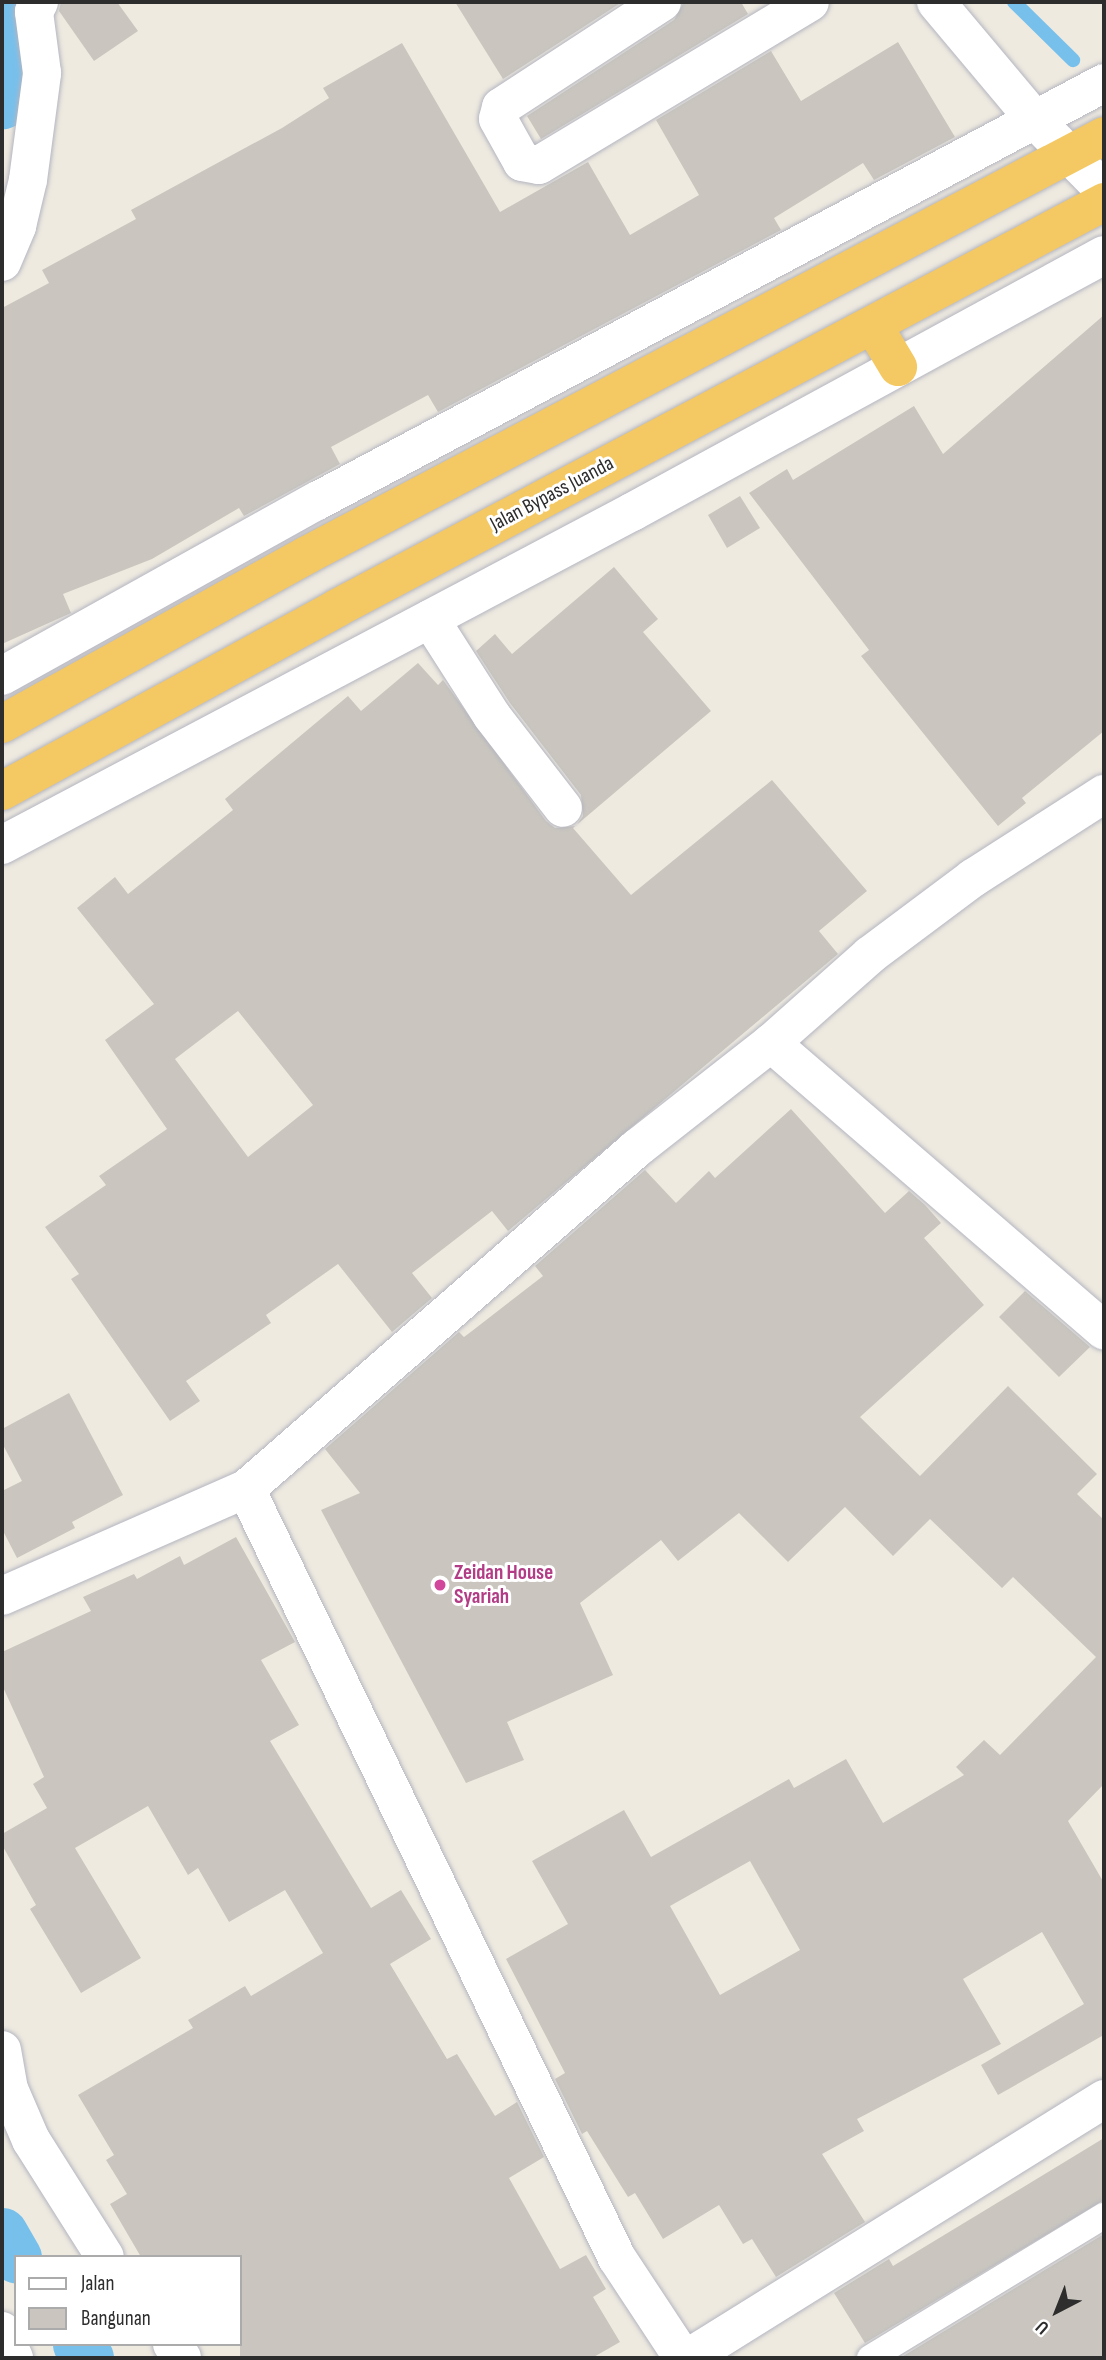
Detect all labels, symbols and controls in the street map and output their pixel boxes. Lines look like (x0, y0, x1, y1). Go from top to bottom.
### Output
street label: Jalan Bypass Juanda (486, 451, 618, 537)
place label: Zeidan House Syariah (454, 1560, 553, 1610)
marker: Zeidan House Syariah (432, 1577, 448, 1593)
legend (14, 2255, 242, 2346)
text: Jalan (81, 2271, 114, 2296)
north arrow (1022, 2276, 1092, 2346)
text: Bangunan (81, 2306, 151, 2331)
text: U (1031, 2315, 1054, 2339)

